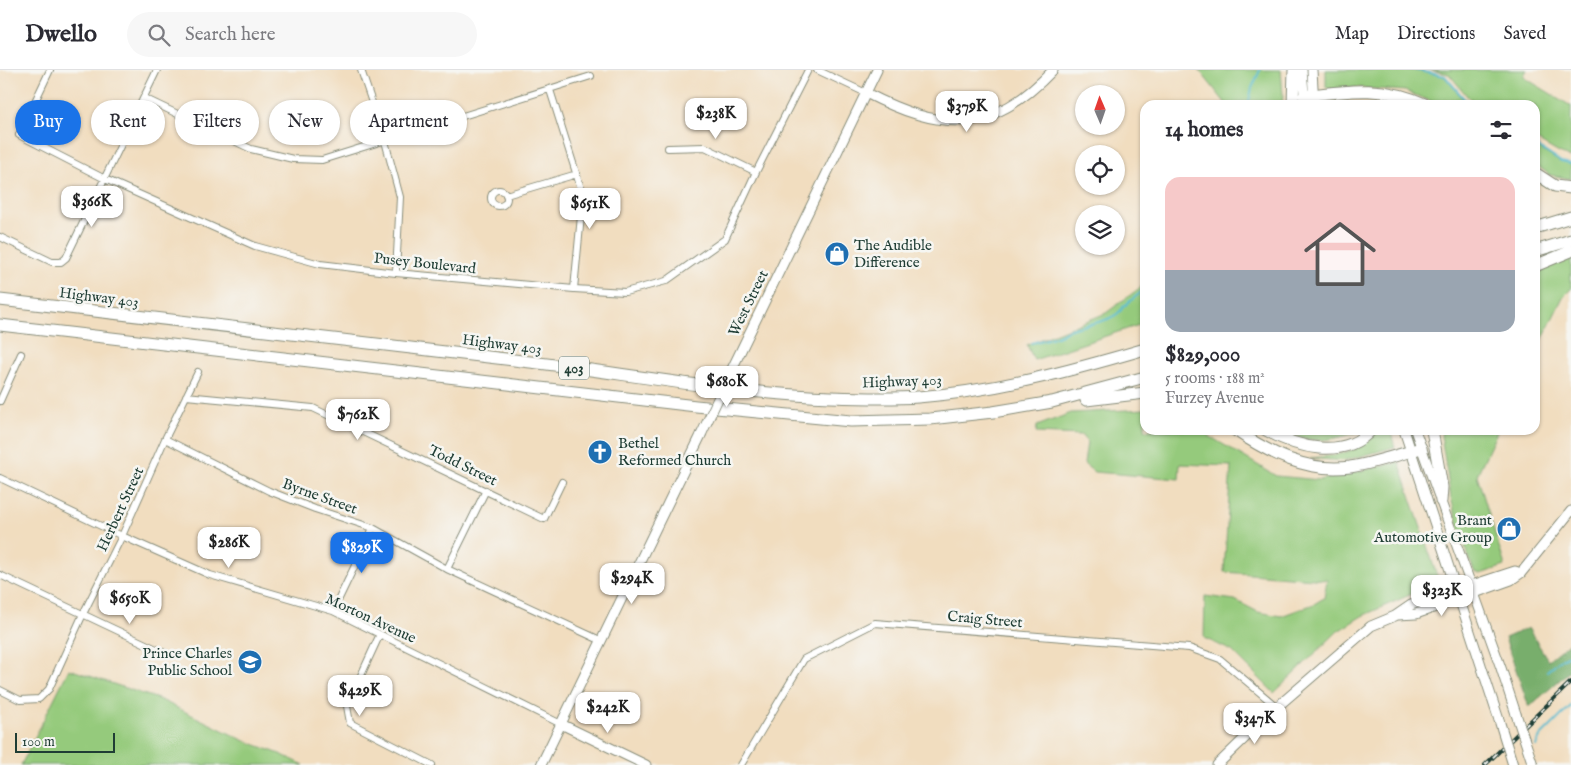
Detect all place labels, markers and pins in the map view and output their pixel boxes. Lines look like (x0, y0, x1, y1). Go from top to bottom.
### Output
pin: $379K (932, 90, 1002, 133)
pin: $238K (681, 98, 751, 140)
pin: $366K (57, 186, 127, 228)
pin: $651K (555, 188, 625, 230)
place label: The Audible Difference (854, 236, 932, 272)
shop icon: The Audible Difference (824, 241, 850, 267)
pin: $680K (692, 366, 762, 408)
pin: $762K (323, 398, 393, 441)
place label: Bethel Reformed Church (618, 434, 731, 470)
church icon: Bethel Reformed Church (587, 439, 613, 465)
place label: Brant Automotive Group (1373, 511, 1492, 547)
shop icon: Brant Automotive Group (1496, 516, 1522, 542)
pin: $286K (194, 526, 264, 569)
pin: $829K (327, 532, 397, 574)
pin: $294K (597, 562, 667, 605)
pin: $323K (1407, 574, 1477, 617)
pin: $650K (95, 582, 165, 625)
place label: Prince Charles Public School (142, 644, 233, 680)
school or university icon: Prince Charles Public School (237, 649, 263, 675)
pin: $429K (325, 674, 395, 717)
pin: $242K (573, 692, 643, 734)
pin: $347K (1220, 702, 1290, 745)

